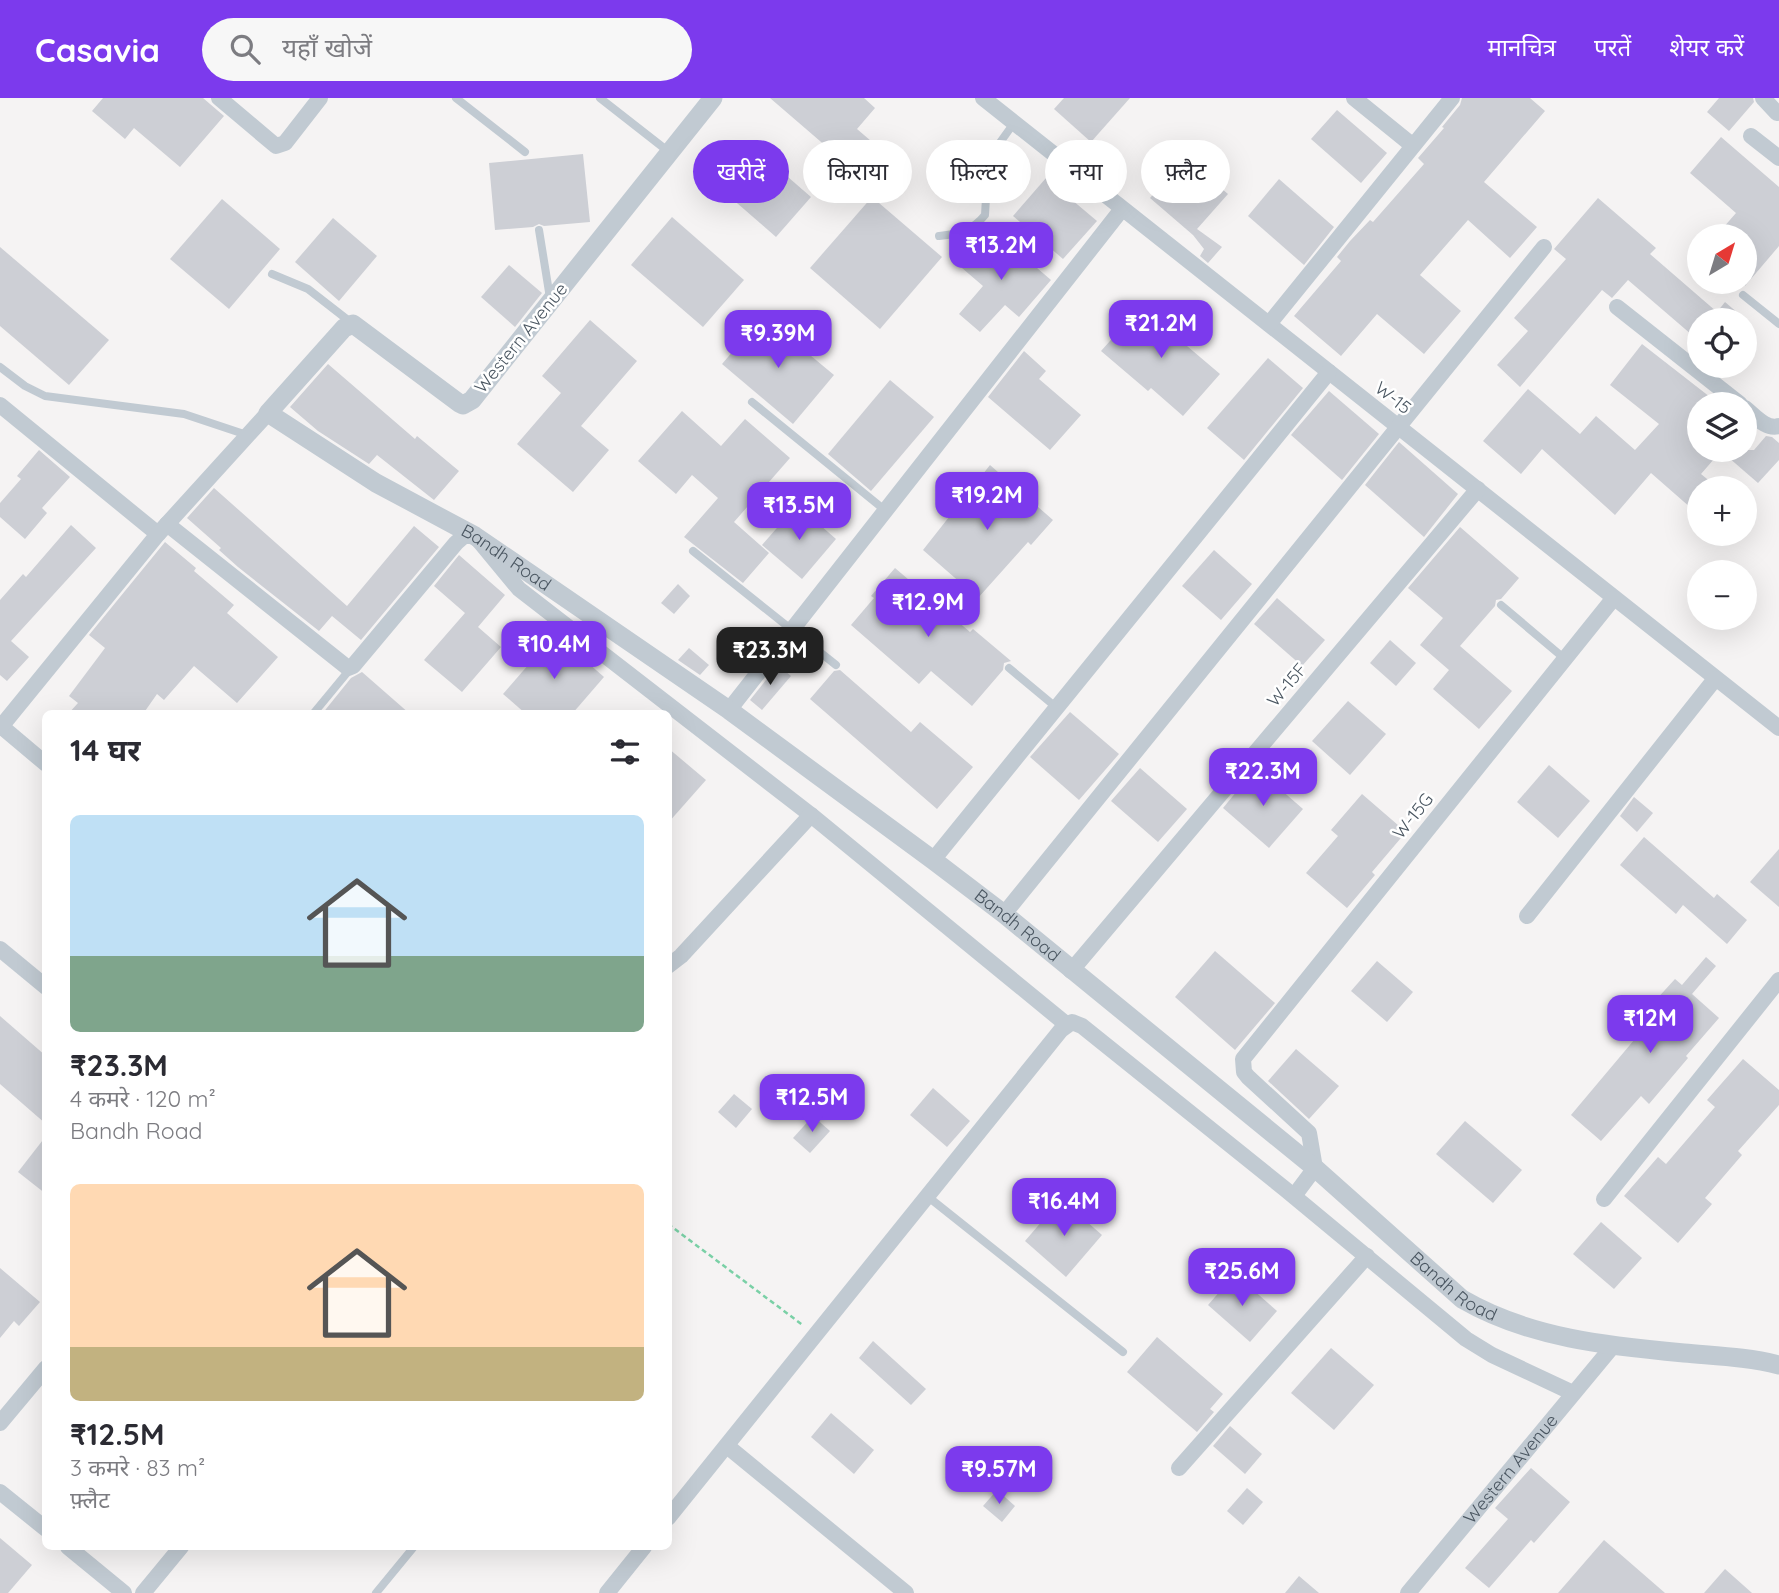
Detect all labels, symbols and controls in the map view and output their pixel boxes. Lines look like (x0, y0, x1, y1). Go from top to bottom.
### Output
search box (202, 18, 692, 81)
text: Casavia (35, 29, 160, 70)
icon: search (226, 30, 264, 68)
text: यहाँ खोजें (282, 31, 372, 64)
text: मानचित्र (1487, 32, 1556, 62)
text: परतें (1594, 32, 1631, 62)
text: शेयर करें (1669, 32, 1744, 62)
chip: खरीदें (693, 140, 789, 203)
chip: किराया (803, 140, 912, 203)
chip: फ़िल्टर (926, 140, 1031, 203)
chip: नया (1045, 140, 1127, 203)
chip: फ़्लैट (1141, 140, 1230, 203)
pin: ₹13.2M (944, 222, 1058, 282)
north arrow (1687, 224, 1757, 294)
map controls (1687, 224, 1757, 630)
text: ₹13.2M (965, 230, 1037, 259)
street label: Western Avenue (469, 278, 572, 398)
pin: ₹21.2M (1104, 300, 1218, 360)
text: ₹21.2M (1125, 308, 1197, 337)
button: locate (1687, 308, 1757, 378)
pin: ₹9.39M (721, 310, 835, 370)
text: ₹9.39M (741, 318, 815, 347)
street label: W-15 (1370, 376, 1416, 419)
button: layers (1687, 392, 1757, 462)
pin: ₹19.2M (930, 472, 1044, 532)
button: + (1687, 476, 1757, 546)
text: ₹19.2M (951, 480, 1023, 509)
pin: ₹13.5M (742, 482, 856, 542)
text: ₹13.5M (763, 490, 835, 519)
street label: Bandh Road (457, 519, 556, 596)
button: − (1687, 560, 1757, 630)
pin: ₹12.9M (871, 580, 985, 639)
text: ₹12.9M (892, 587, 964, 616)
pin: ₹10.4M (497, 622, 611, 681)
pin: ₹23.3M (713, 628, 827, 687)
text: ₹10.4M (517, 629, 591, 658)
text: ₹23.3M (732, 635, 808, 664)
street label: W-15F (1262, 658, 1312, 711)
text: 14 घर (70, 731, 140, 769)
icon: filters (606, 733, 644, 771)
pin: ₹22.3M (1206, 748, 1320, 808)
text: ₹22.3M (1225, 756, 1301, 785)
street label: W-15G (1387, 788, 1438, 843)
icon: home (294, 860, 420, 986)
street label: Bandh Road (970, 884, 1065, 966)
pin: ₹12M (1609, 996, 1691, 1055)
text: ₹12M (1623, 1003, 1677, 1032)
text: ₹23.3M (70, 1046, 168, 1084)
pin: ₹12.5M (755, 1074, 869, 1134)
text: ₹12.5M (776, 1082, 848, 1111)
text: 4 कमरे · 120 m² (70, 1084, 216, 1113)
text: Bandh Road (70, 1116, 203, 1145)
pin: ₹16.4M (1007, 1178, 1121, 1238)
text: ₹16.4M (1028, 1186, 1100, 1215)
icon: home (294, 1230, 420, 1356)
street label: Bandh Road (1406, 1246, 1501, 1326)
pin: ₹25.6M (1185, 1248, 1299, 1308)
text: ₹25.6M (1204, 1256, 1280, 1285)
street label: Western Avenue (1458, 1409, 1563, 1528)
text: ₹12.5M (70, 1415, 165, 1453)
pin: ₹9.57M (942, 1446, 1056, 1506)
text: 3 कमरे · 83 m² (70, 1453, 205, 1482)
text: ₹9.57M (961, 1454, 1037, 1483)
text: फ़्लैट (70, 1485, 110, 1514)

